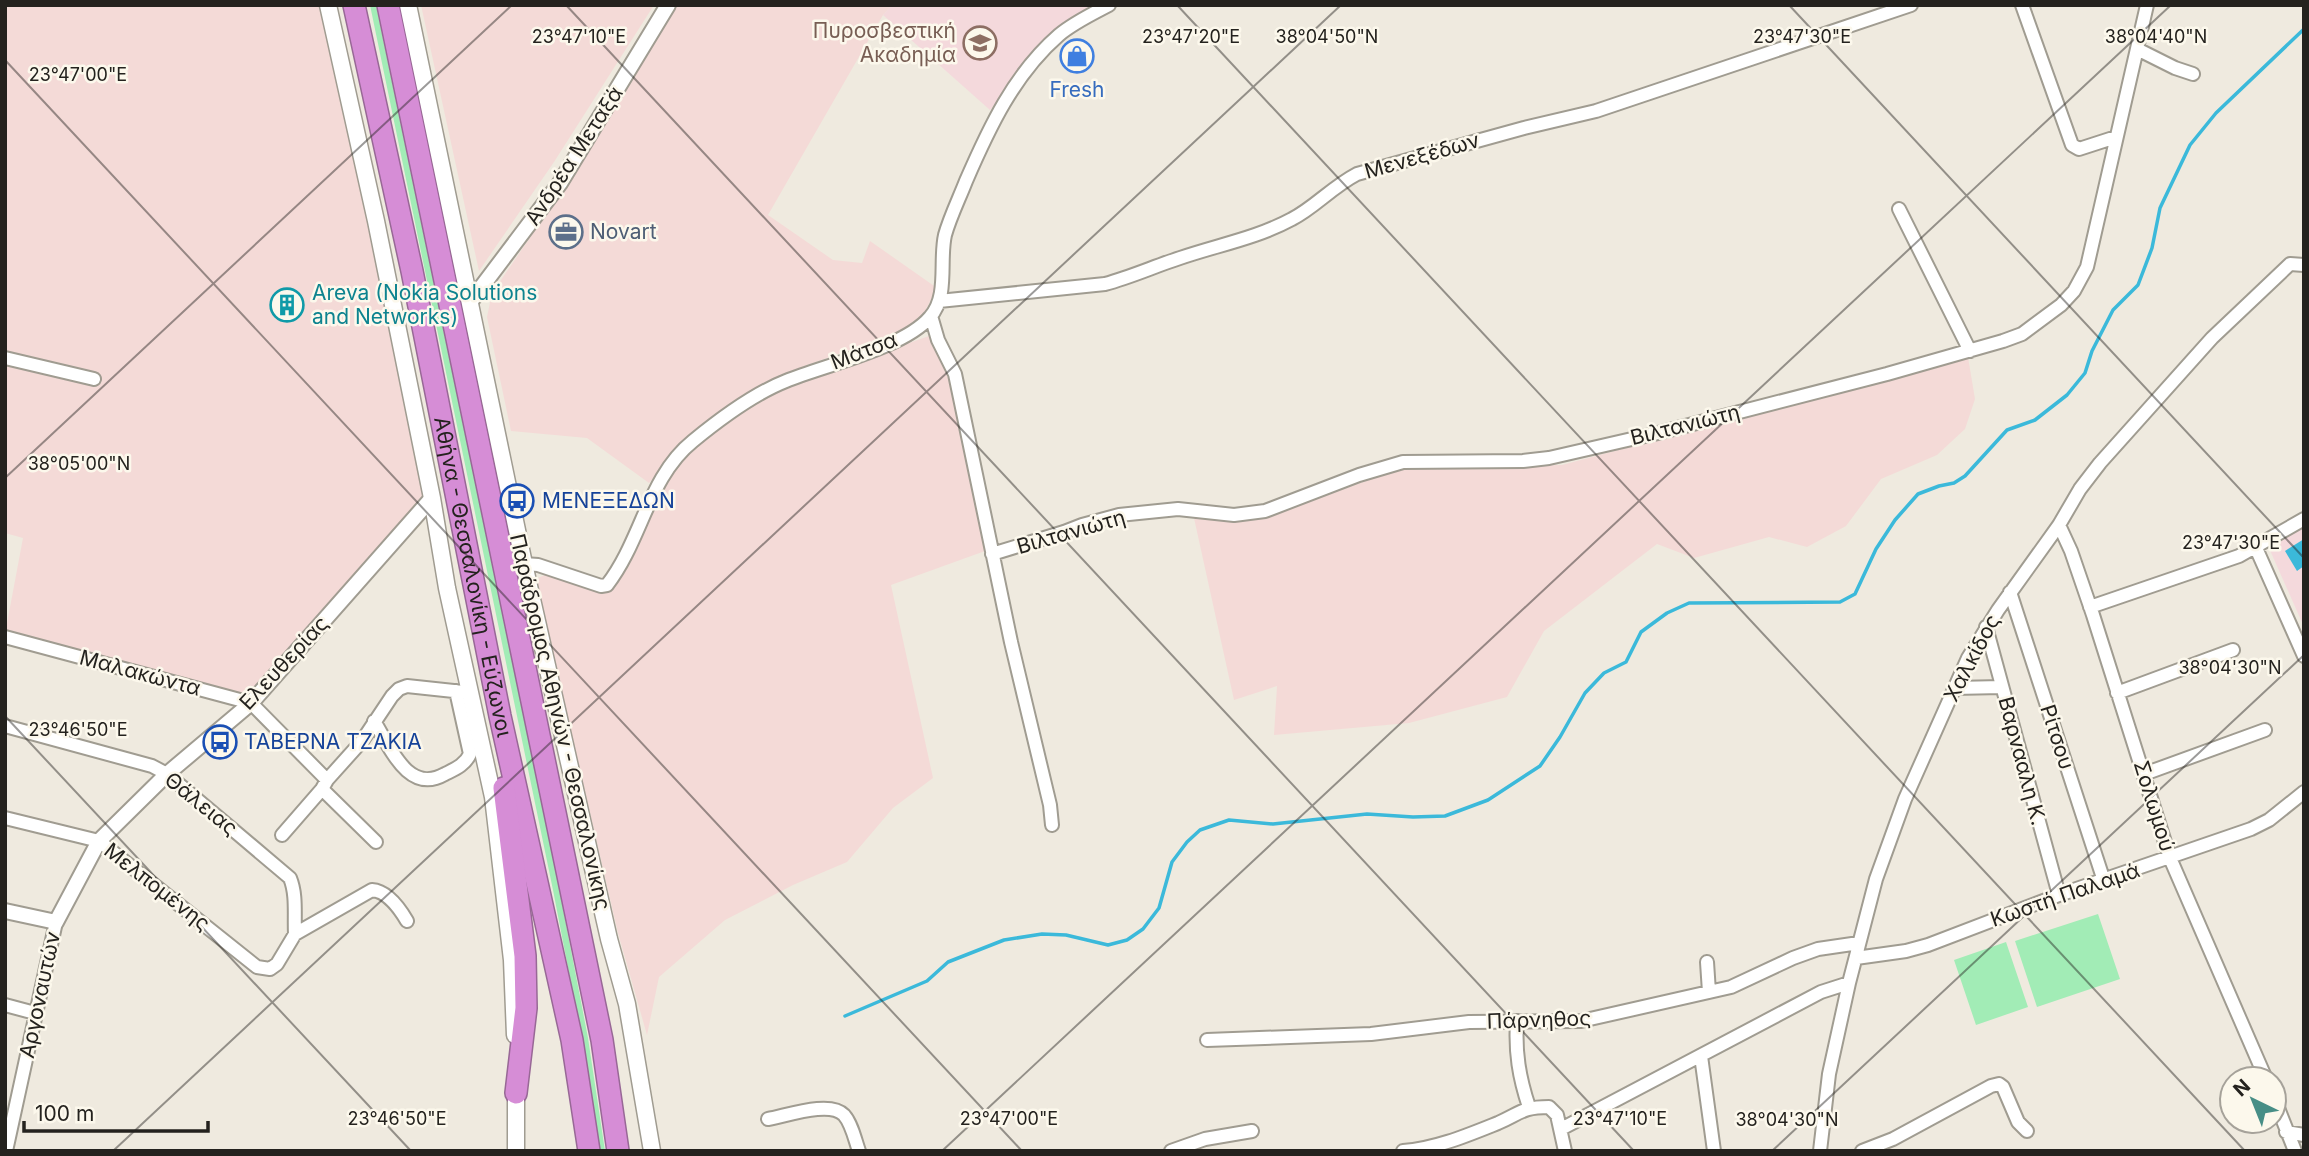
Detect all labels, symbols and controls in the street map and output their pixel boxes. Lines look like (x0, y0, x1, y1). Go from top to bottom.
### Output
place label: Πυροσβεστική Ακαδημία (813, 18, 956, 67)
school or university icon: Πυροσβεστική Ακαδημία (961, 24, 999, 62)
text: 23°47'10"E (532, 26, 626, 47)
text: 23°47'20"E (1142, 26, 1240, 47)
text: 38°04'50"N (1276, 26, 1378, 47)
text: 23°47'30"E (1753, 26, 1851, 47)
text: 38°04'40"N (2105, 26, 2207, 47)
shop icon: Fresh (1058, 37, 1096, 75)
text: 23°47'00"E (29, 64, 127, 85)
place label: Fresh (1049, 77, 1105, 102)
street label: Ανδρέα Μεταξά (519, 82, 628, 230)
street label: Μενεξέδων (1362, 127, 1482, 184)
office icon: Novart (547, 213, 585, 251)
place label: Novart (590, 219, 657, 244)
place label: Areva (Nokia Solutions and Networks) (312, 280, 537, 329)
building icon: Areva (Nokia Solutions and Networks) (268, 286, 306, 324)
street label: Μάτσα (827, 326, 901, 375)
street label: Βιλτανιώτη (1628, 399, 1742, 450)
street label: Αθήνα - Θεσσαλονίκη - Εύζωνοι (429, 414, 517, 739)
text: 38°05'00"N (28, 453, 130, 474)
bus stop icon: ΜΕΝΕΞΕΔΩΝ (498, 482, 536, 520)
place label: ΜΕΝΕΞΕΔΩΝ (542, 488, 675, 513)
street label: Βιλτανιώτη (1014, 504, 1128, 559)
street label: Παράδρομος Αθηνών - Θεσσαλονίκης (505, 531, 616, 913)
text: 23°47'30"E (2182, 532, 2280, 553)
street label: Χαλκίδος (1938, 610, 2005, 705)
street label: Ελευθερίας (234, 611, 333, 715)
street label: Μαλακώντα (77, 644, 203, 701)
text: 38°04'30"N (2179, 657, 2282, 678)
street label: Βαρνααλη Κ. (1993, 694, 2052, 828)
street label: Ρίτσου (2035, 701, 2080, 772)
text: 23°46'50"E (29, 719, 127, 740)
bus stop icon: ΤΑΒΕΡΝΑ ΤΖΑΚΙΑ (201, 723, 239, 761)
place label: ΤΑΒΕΡΝΑ ΤΖΑΚΙΑ (244, 729, 422, 754)
street label: Σολωμού (2129, 757, 2180, 854)
street label: Θάλειας (160, 767, 243, 841)
street label: Μελπομένης (99, 837, 215, 936)
street label: Κωστή Παλαμά (1987, 857, 2143, 932)
street label: Αργοναυτών (14, 929, 65, 1060)
street label: Πάρνηθος (1486, 1005, 1592, 1034)
north arrow (2218, 1065, 2288, 1135)
text: N (2229, 1075, 2255, 1101)
scale bar (24, 1090, 208, 1134)
text: 100 m (35, 1101, 94, 1126)
text: 23°46'50"E (348, 1108, 446, 1129)
text: 23°47'00"E (960, 1108, 1058, 1129)
text: 23°47'10"E (1573, 1108, 1667, 1129)
text: 38°04'30"N (1736, 1109, 1839, 1130)

